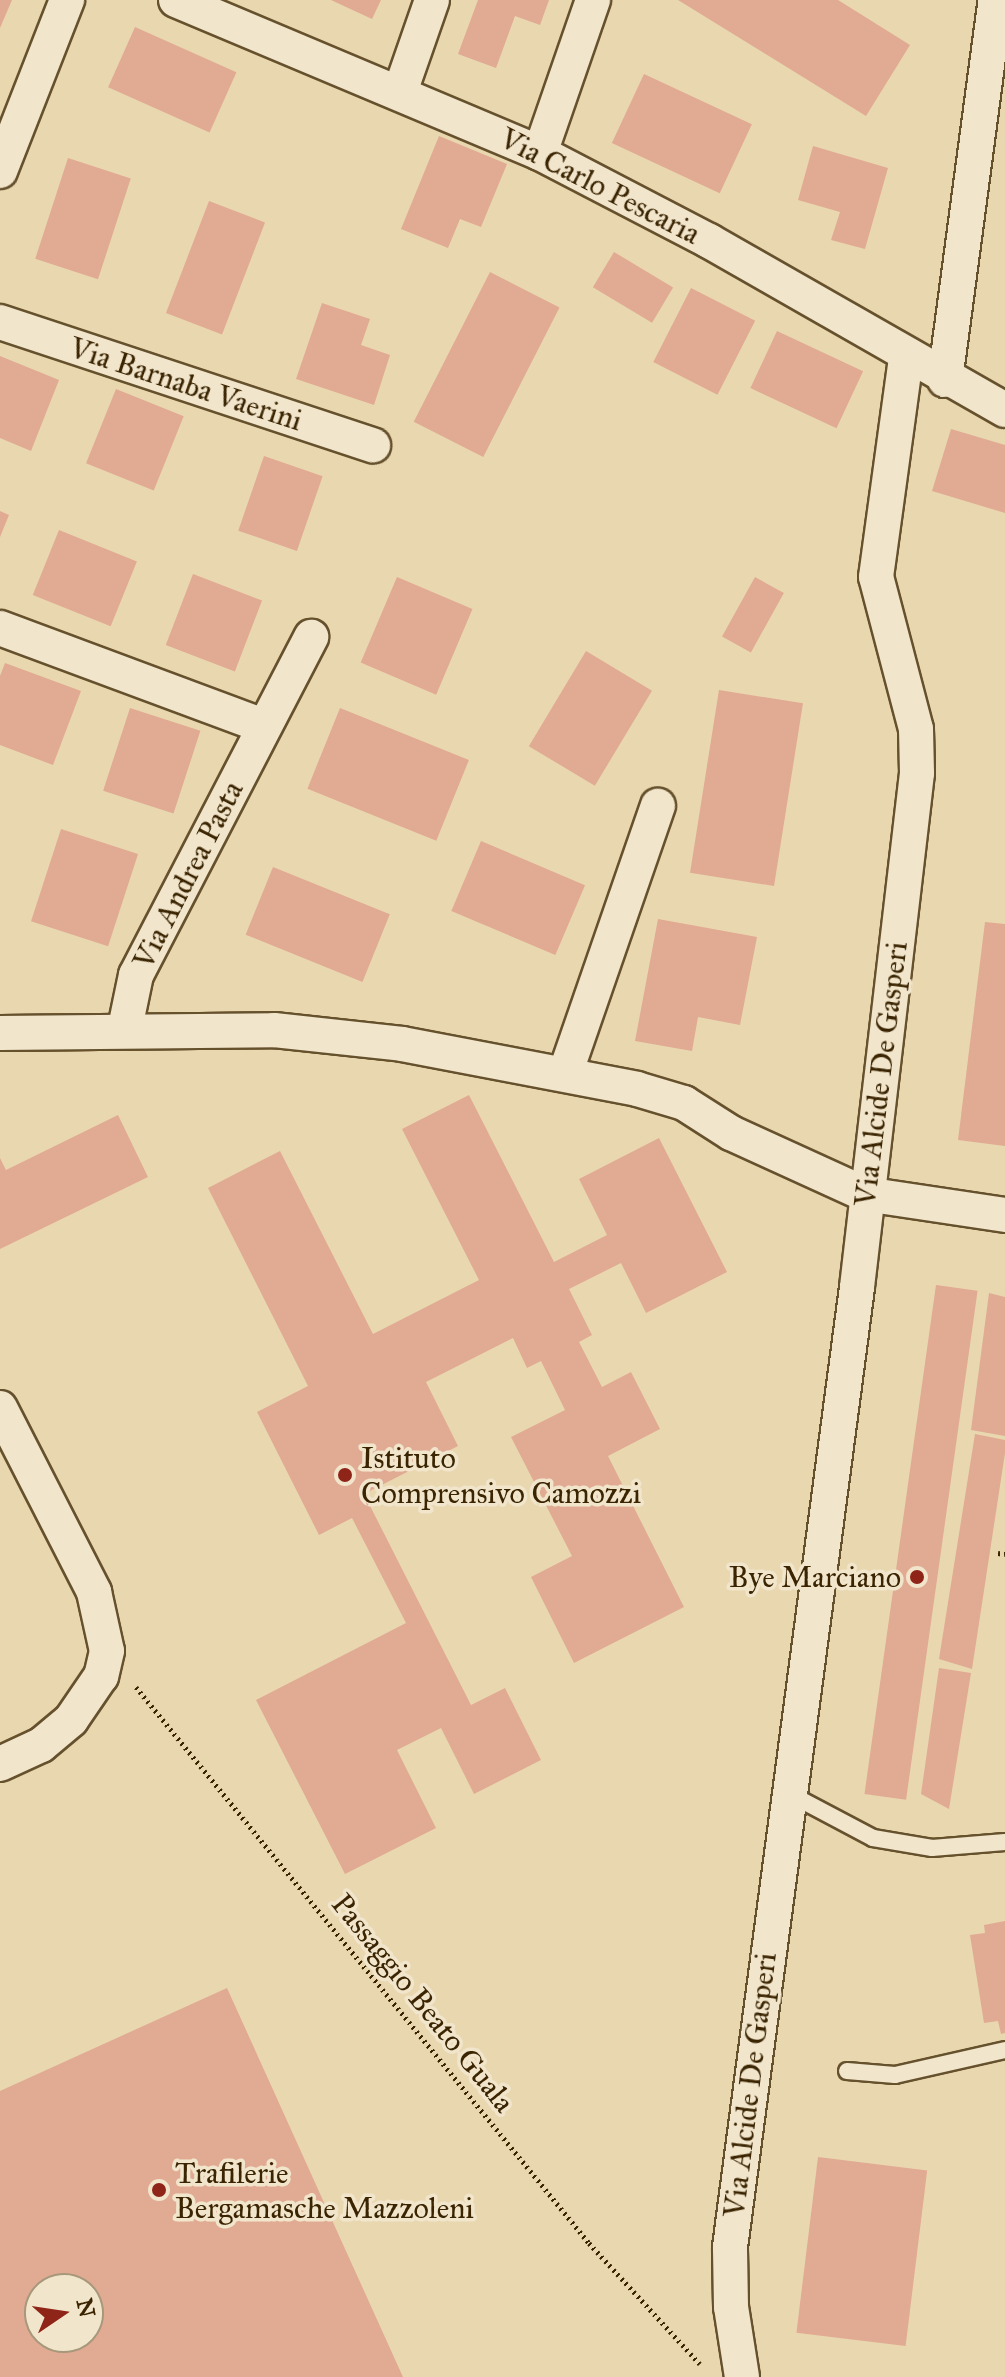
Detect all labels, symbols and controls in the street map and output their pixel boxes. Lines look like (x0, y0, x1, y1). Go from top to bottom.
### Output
street label: Via Carlo Pescaria (494, 120, 706, 252)
street label: Via Barnaba Vaerini (65, 329, 307, 439)
street label: Via Andrea Pasta (125, 775, 251, 975)
street label: Via Alcide De Gasperi (847, 940, 915, 1208)
place label: Istituto Comprensivo Camozzi (361, 1440, 641, 1510)
marker: Istituto Comprensivo Camozzi (336, 1466, 354, 1484)
place label: Bye Marciano (729, 1559, 901, 1595)
marker: Bye Marciano (908, 1568, 926, 1586)
street label: Passaggio Beato Guala (324, 1887, 522, 2119)
street label: Via Alcide De Gasperi (716, 1951, 784, 2219)
place label: Trafilerie Bergamasche Mazzoleni (175, 2155, 474, 2226)
marker: Trafilerie Bergamasche Mazzoleni (150, 2181, 168, 2199)
north arrow (24, 2273, 104, 2353)
text: N (71, 2296, 101, 2320)

